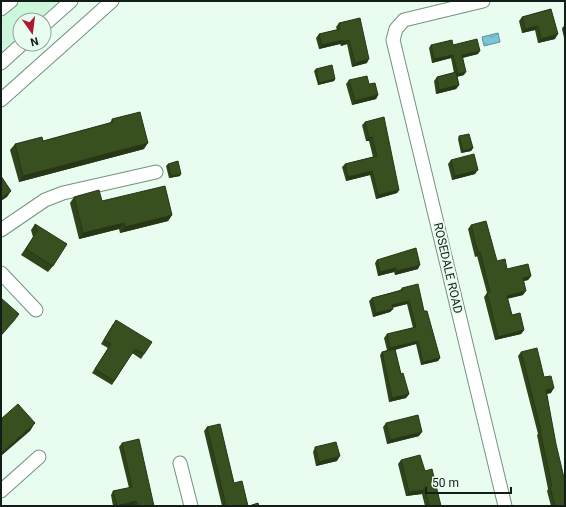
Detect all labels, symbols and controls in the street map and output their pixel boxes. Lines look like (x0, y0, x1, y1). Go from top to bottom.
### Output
north arrow (12, 12, 52, 52)
text: N (29, 34, 40, 49)
street label: ROSEDALE ROAD (431, 221, 465, 315)
scale bar (426, 469, 511, 495)
text: 50 m (432, 476, 459, 490)

